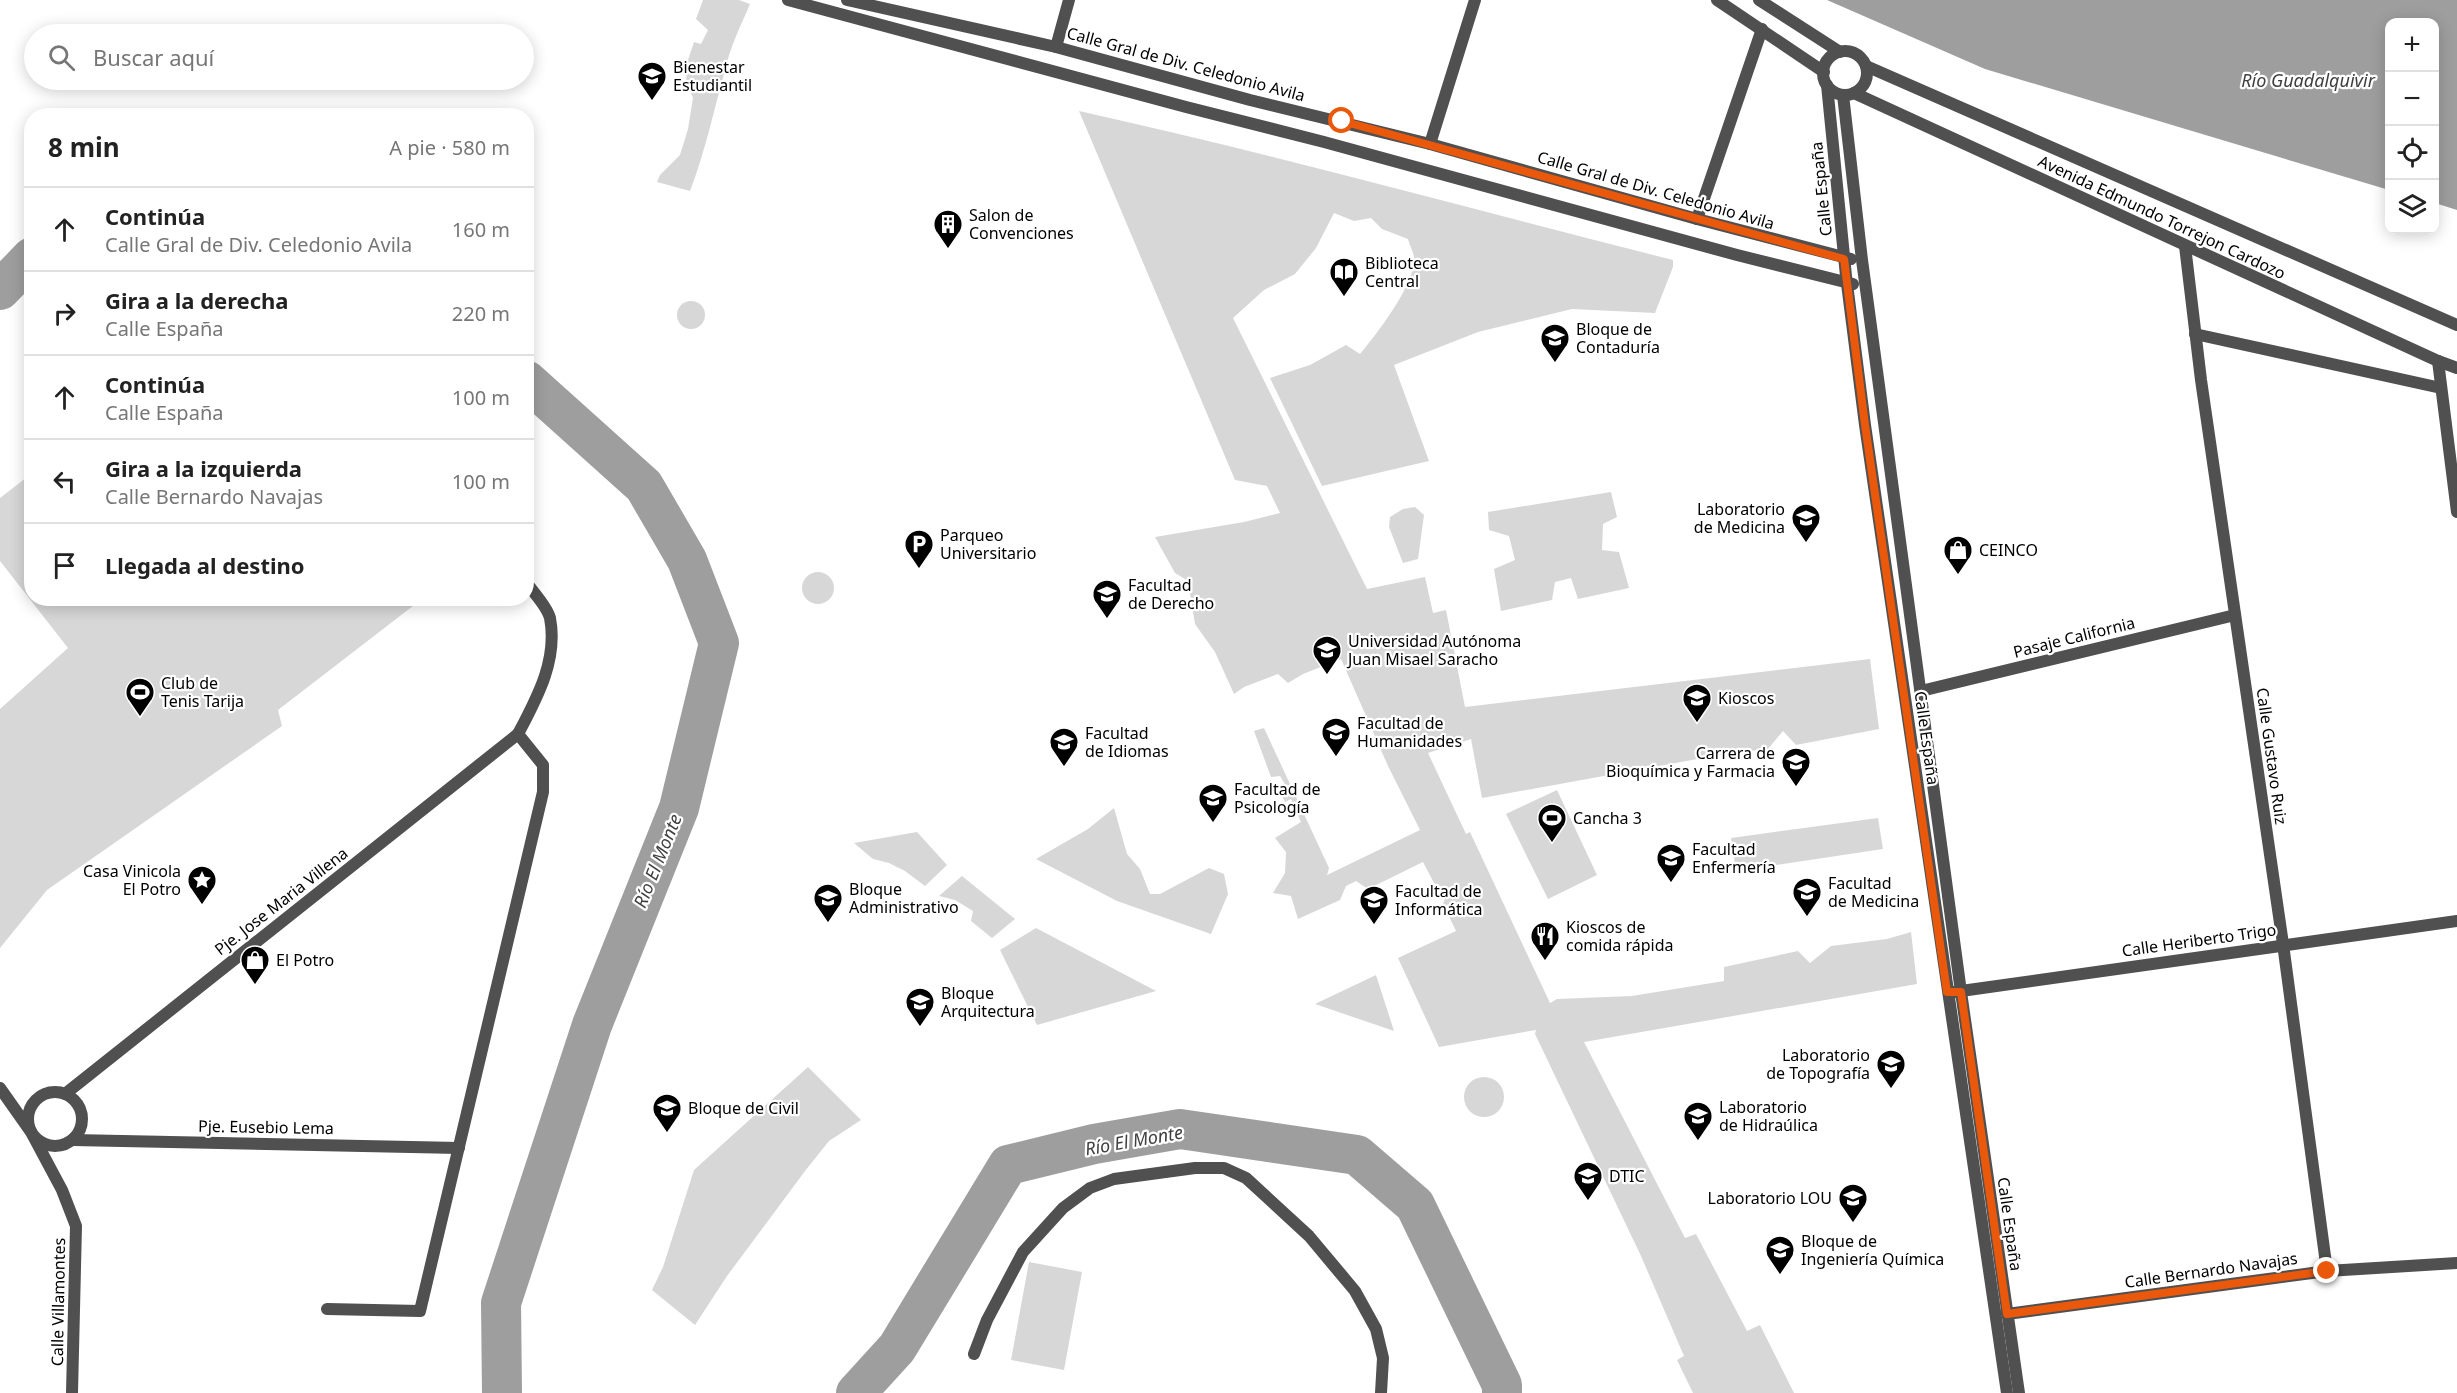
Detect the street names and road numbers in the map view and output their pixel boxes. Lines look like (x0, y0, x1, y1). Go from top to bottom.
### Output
street label: Calle Gral de Div. Celedonio Avila (1064, 22, 1308, 106)
street label: Calle España (1805, 141, 1837, 237)
street label: Calle Gral de Div. Celedonio Avila (1535, 146, 1777, 234)
street label: Avenida Edmundo Torrejon Cardozo (2035, 150, 2289, 284)
street label: Pasaje California (2011, 611, 2137, 663)
street label: Calle Gustavo Ruiz (2252, 686, 2292, 826)
street label: Calle España (1910, 690, 1944, 786)
street label: Pje. Jose Maria Villena (210, 842, 352, 960)
street label: Calle Heriberto Trigo (2120, 918, 2278, 962)
street label: Pje. Eusebio Lema (198, 1115, 334, 1139)
street label: Calle España (1993, 1176, 2027, 1272)
street label: Calle Villamontes (46, 1238, 70, 1366)
street label: Calle Bernardo Navajas (2123, 1247, 2299, 1293)

